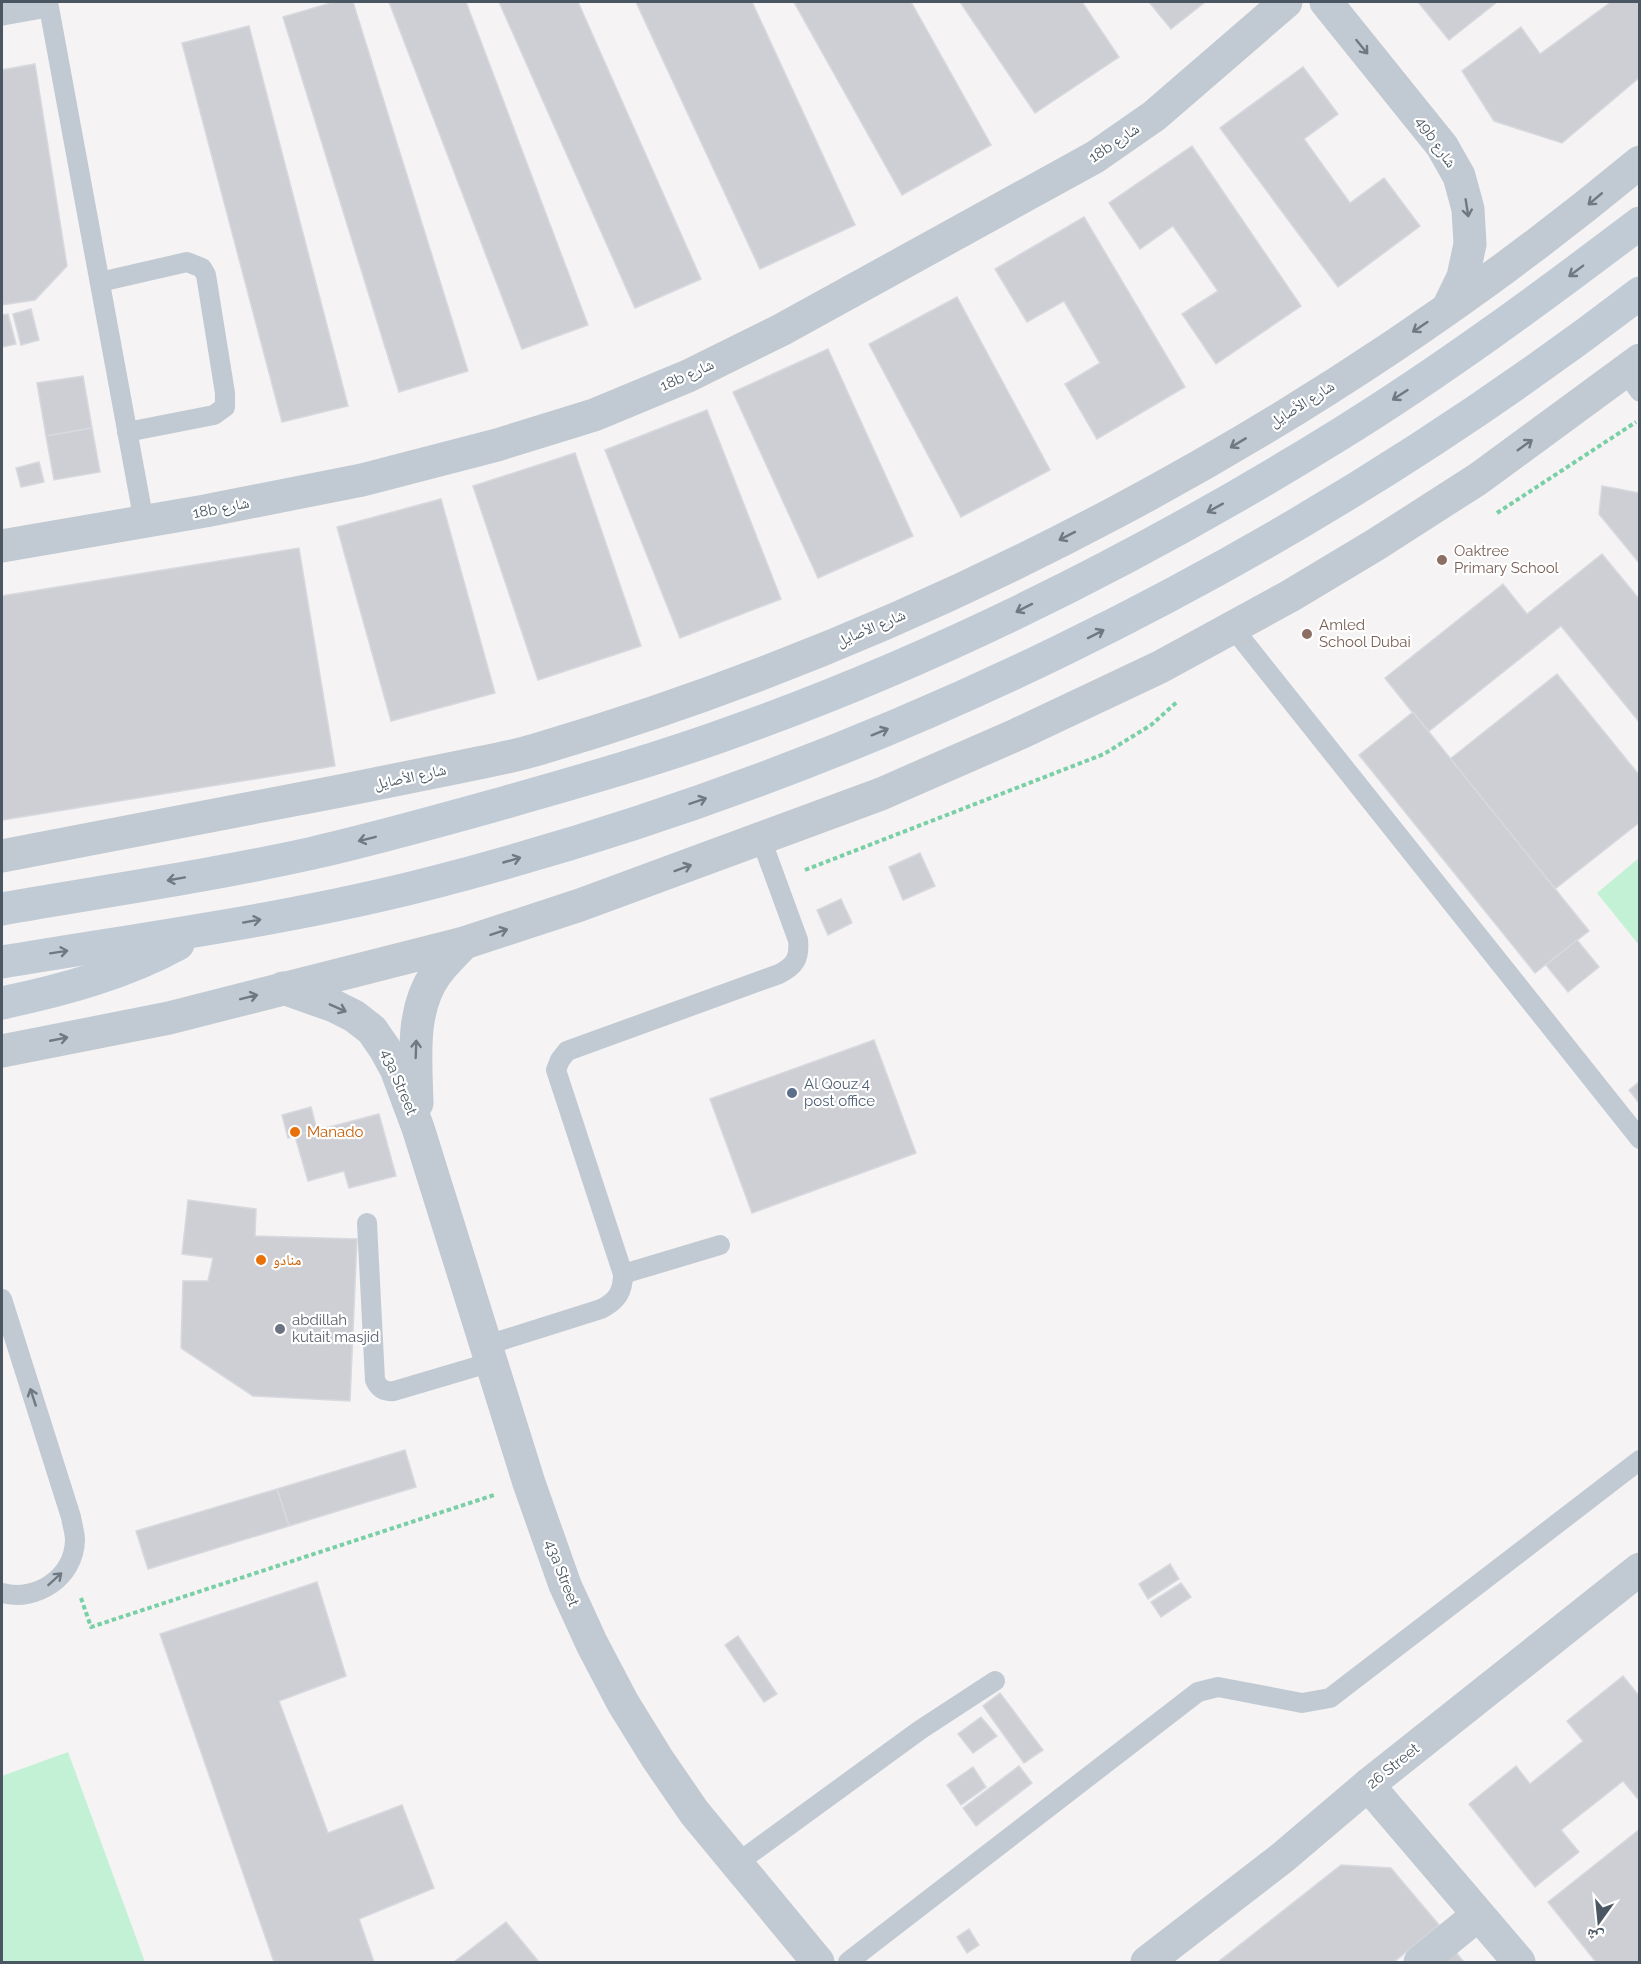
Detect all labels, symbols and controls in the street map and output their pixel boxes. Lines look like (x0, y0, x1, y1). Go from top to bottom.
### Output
one-way arrow (1356, 39, 1369, 55)
street label: 49b شارع (1411, 113, 1460, 172)
street label: 18b شارع (1085, 120, 1143, 167)
one-way arrow (1587, 193, 1603, 206)
one-way arrow (1462, 198, 1473, 218)
one-way arrow (1569, 265, 1585, 278)
one-way arrow (1413, 321, 1429, 333)
street label: 18b شارع (657, 355, 717, 396)
street label: شارع الأصايل (1266, 377, 1338, 432)
one-way arrow (1391, 389, 1408, 402)
one-way arrow (1230, 437, 1247, 449)
one-way arrow (1516, 438, 1532, 451)
street label: 18b شارع (191, 494, 251, 523)
one-way arrow (1207, 502, 1224, 514)
one-way arrow (1059, 530, 1076, 542)
place label: Oaktree Primary School (1454, 542, 1560, 577)
marker: Oaktree Primary School (1435, 553, 1449, 567)
one-way arrow (1015, 603, 1033, 615)
street label: شارع الأصايل (834, 605, 909, 652)
place label: Amled School Dubai (1319, 616, 1411, 651)
one-way arrow (1086, 627, 1104, 639)
marker: Amled School Dubai (1300, 627, 1314, 641)
one-way arrow (870, 726, 889, 737)
street label: شارع الأصايل (372, 761, 448, 794)
one-way arrow (688, 795, 707, 806)
one-way arrow (358, 834, 377, 846)
one-way arrow (502, 854, 521, 865)
one-way arrow (673, 861, 692, 872)
one-way arrow (167, 873, 187, 884)
one-way arrow (241, 915, 261, 926)
one-way arrow (489, 925, 508, 936)
one-way arrow (49, 947, 69, 958)
one-way arrow (239, 991, 258, 1002)
one-way arrow (329, 1003, 347, 1015)
one-way arrow (49, 1033, 68, 1044)
one-way arrow (411, 1039, 422, 1059)
street label: 43a Street (377, 1046, 421, 1118)
place label: Al Qouz 4 post office (804, 1075, 875, 1110)
marker: Al Qouz 4 post office (785, 1086, 799, 1100)
place label: Manado (307, 1123, 364, 1141)
marker: Manado (288, 1125, 302, 1139)
place label: منادو (273, 1251, 301, 1269)
marker: منادو (254, 1253, 268, 1267)
place label: abdillah kutait masjid (292, 1311, 379, 1346)
marker: abdillah kutait masjid (273, 1322, 287, 1336)
one-way arrow (27, 1388, 38, 1407)
street label: 43a Street (541, 1537, 583, 1609)
one-way arrow (47, 1572, 62, 1586)
street label: 26 Street (1363, 1739, 1423, 1793)
north arrow (1569, 1892, 1629, 1952)
text: ش (1585, 1925, 1606, 1947)

